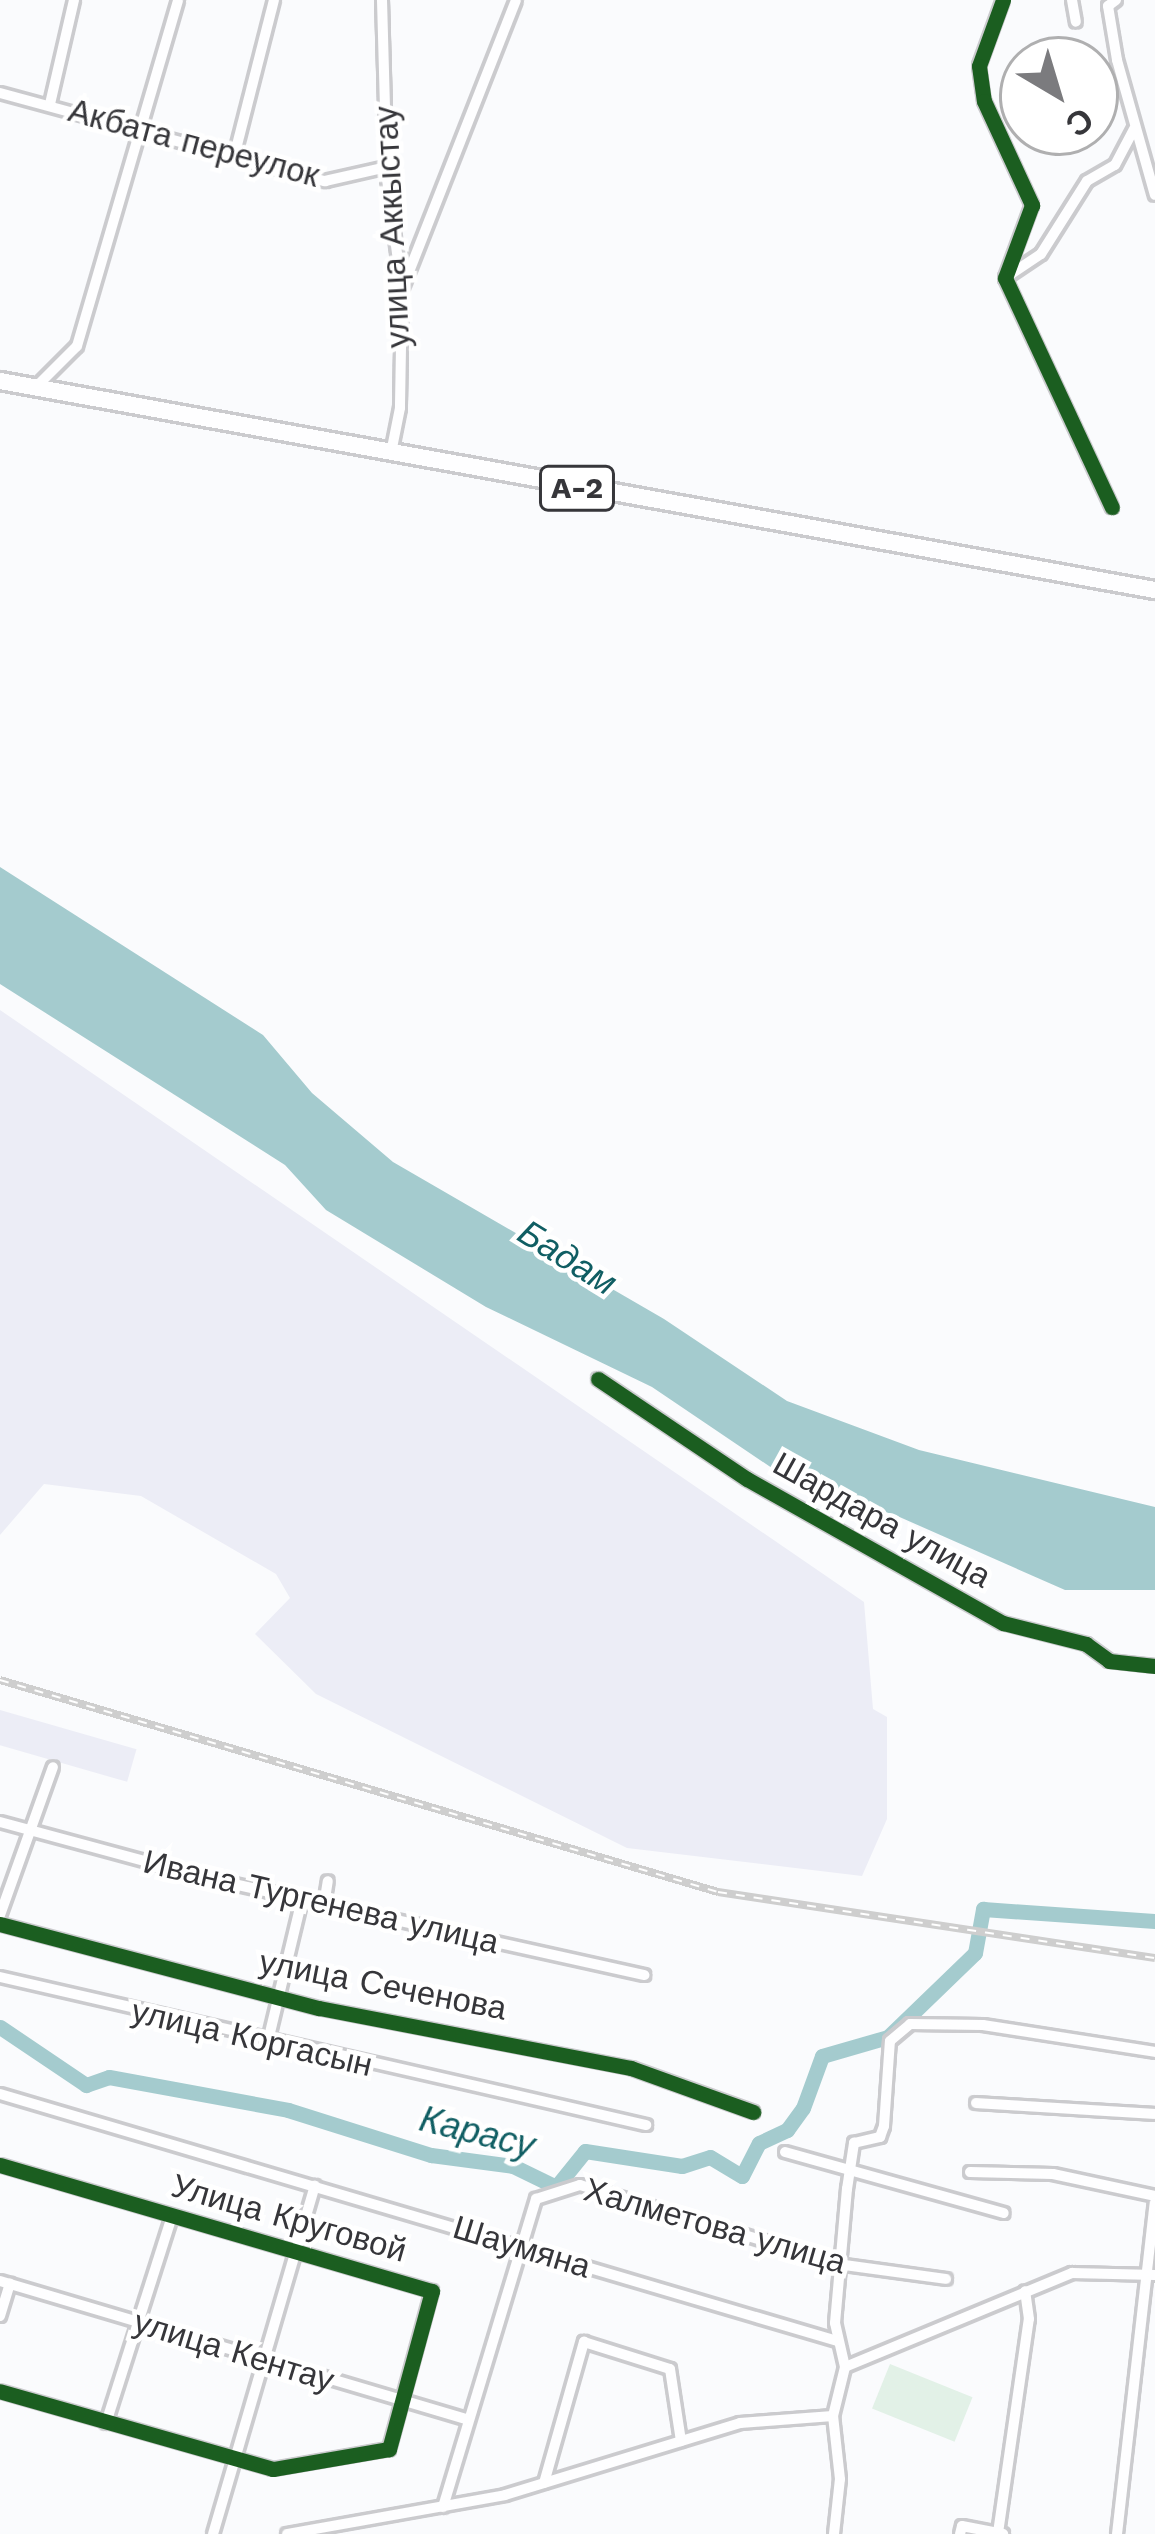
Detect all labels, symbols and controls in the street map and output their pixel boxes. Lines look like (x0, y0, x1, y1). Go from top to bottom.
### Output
north arrow (999, 36, 1119, 156)
street label: Акбата переулок (64, 90, 324, 196)
text: С (1058, 100, 1101, 145)
street label: улица Аккыстау (366, 105, 418, 349)
road number: A-2 (538, 464, 616, 512)
water label: Бадам (510, 1211, 624, 1305)
street label: Шардара улица (766, 1444, 998, 1596)
street label: Ивана Тургенева улица (139, 1842, 503, 1962)
street label: улица Сеченова (256, 1942, 510, 2028)
street label: улица Коргасын (128, 1991, 376, 2085)
water label: Карасу (415, 2098, 539, 2168)
street label: Улица Круговой (167, 2166, 411, 2270)
street label: Халметова улица (580, 2170, 850, 2282)
street label: Шаумяна (449, 2207, 595, 2287)
street label: улица Кентау (129, 2302, 339, 2400)

